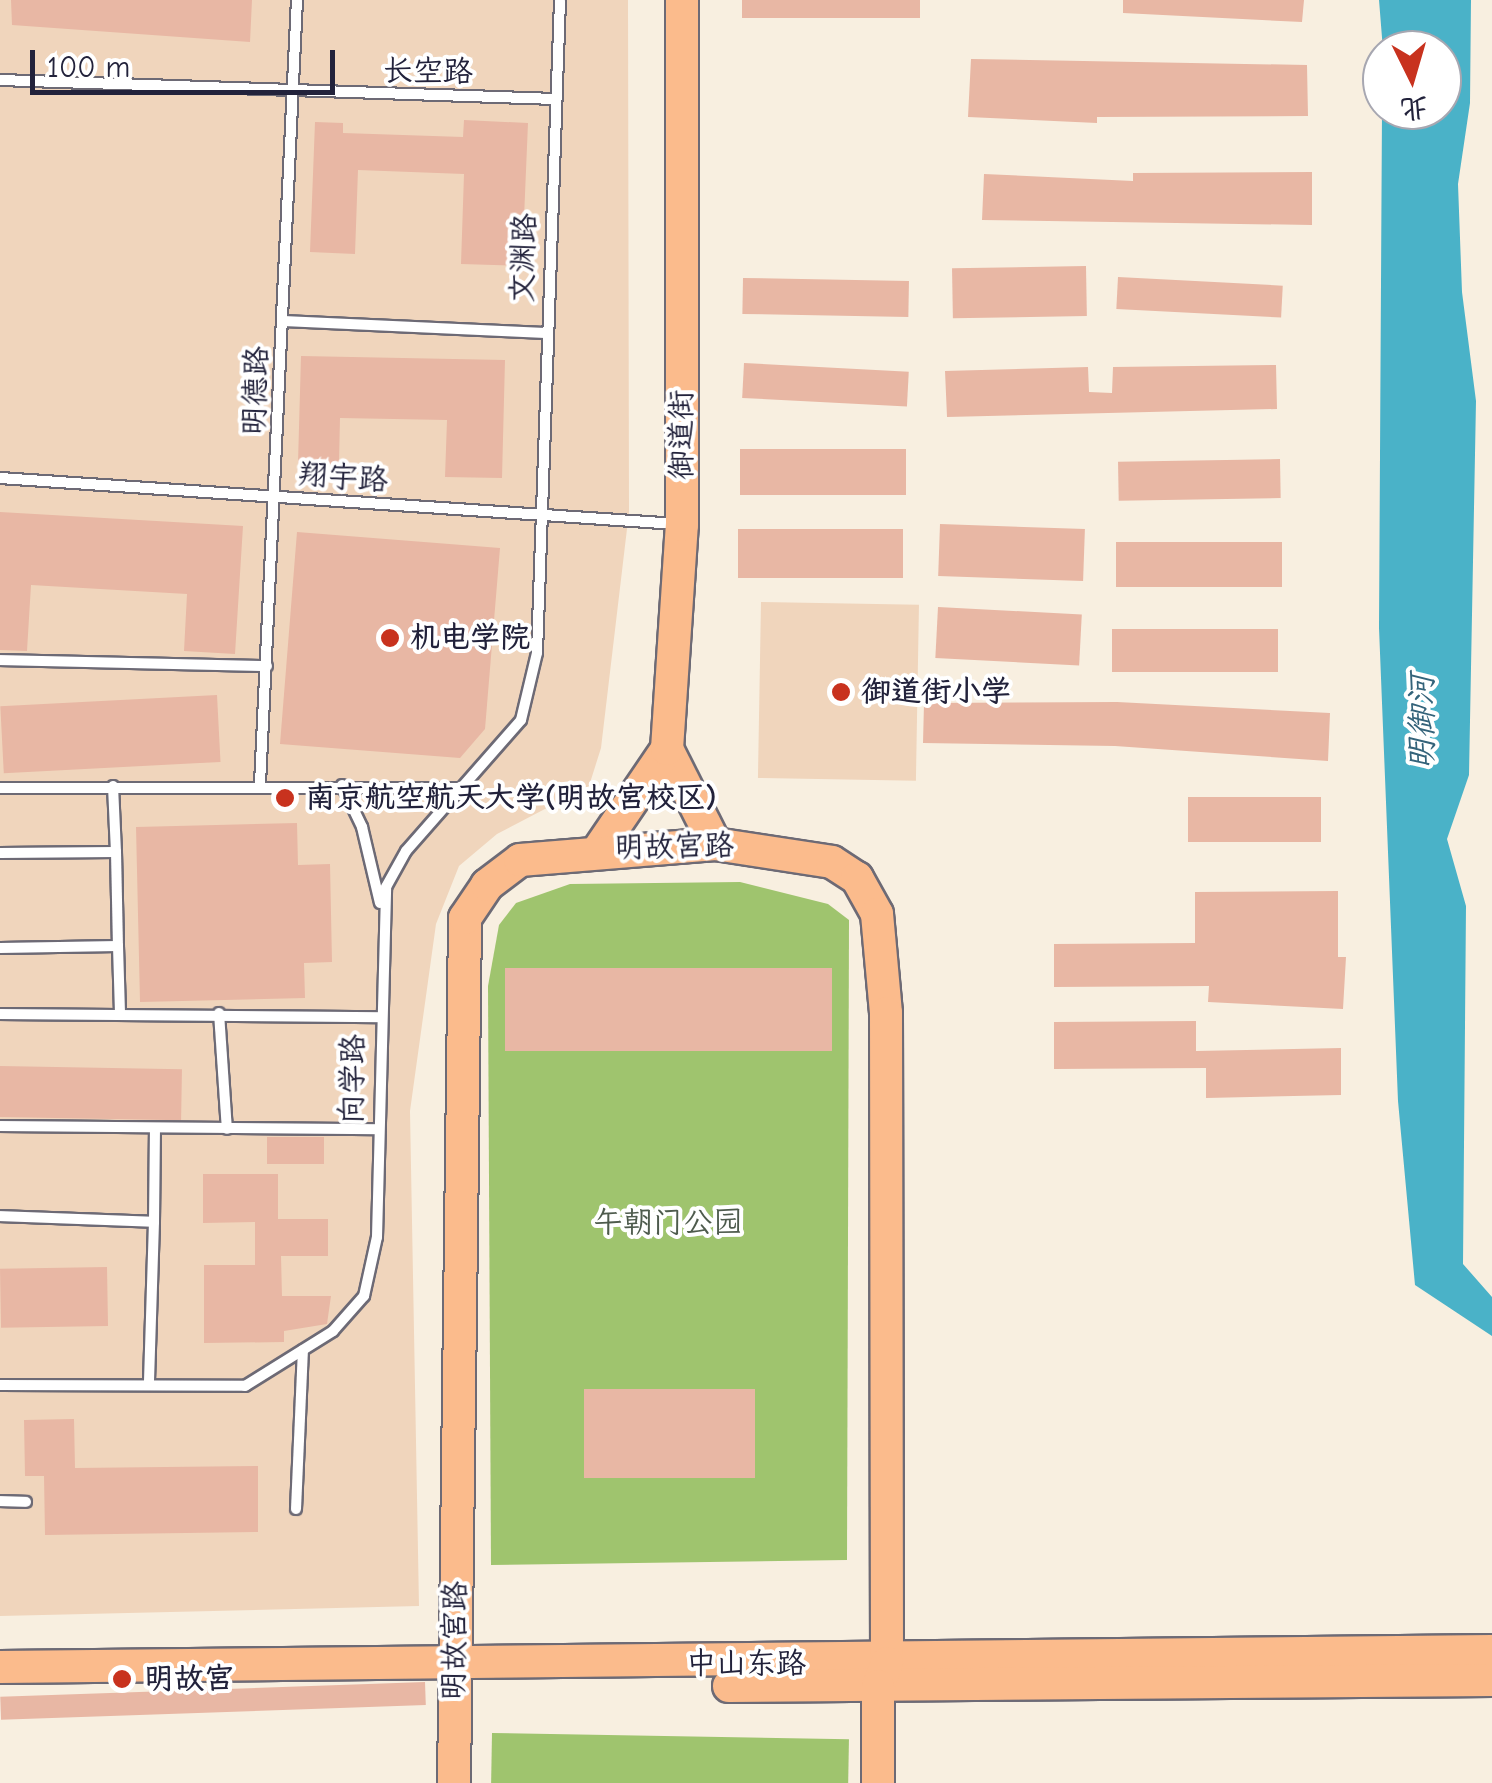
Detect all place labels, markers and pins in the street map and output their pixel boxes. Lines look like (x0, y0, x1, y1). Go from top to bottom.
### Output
place label: 机电学院 (410, 620, 530, 656)
marker: 机电学院 (379, 627, 401, 649)
place label: 御道街小学 (861, 674, 1011, 710)
marker: 御道街小学 (830, 681, 852, 703)
place label: 南京航空航天大学(明故宫校区) (305, 780, 716, 816)
marker: 南京航空航天大学(明故宫校区) (274, 787, 296, 809)
place label: 明故宫 (144, 1661, 234, 1697)
marker: 明故宫 (109, 1666, 135, 1692)

